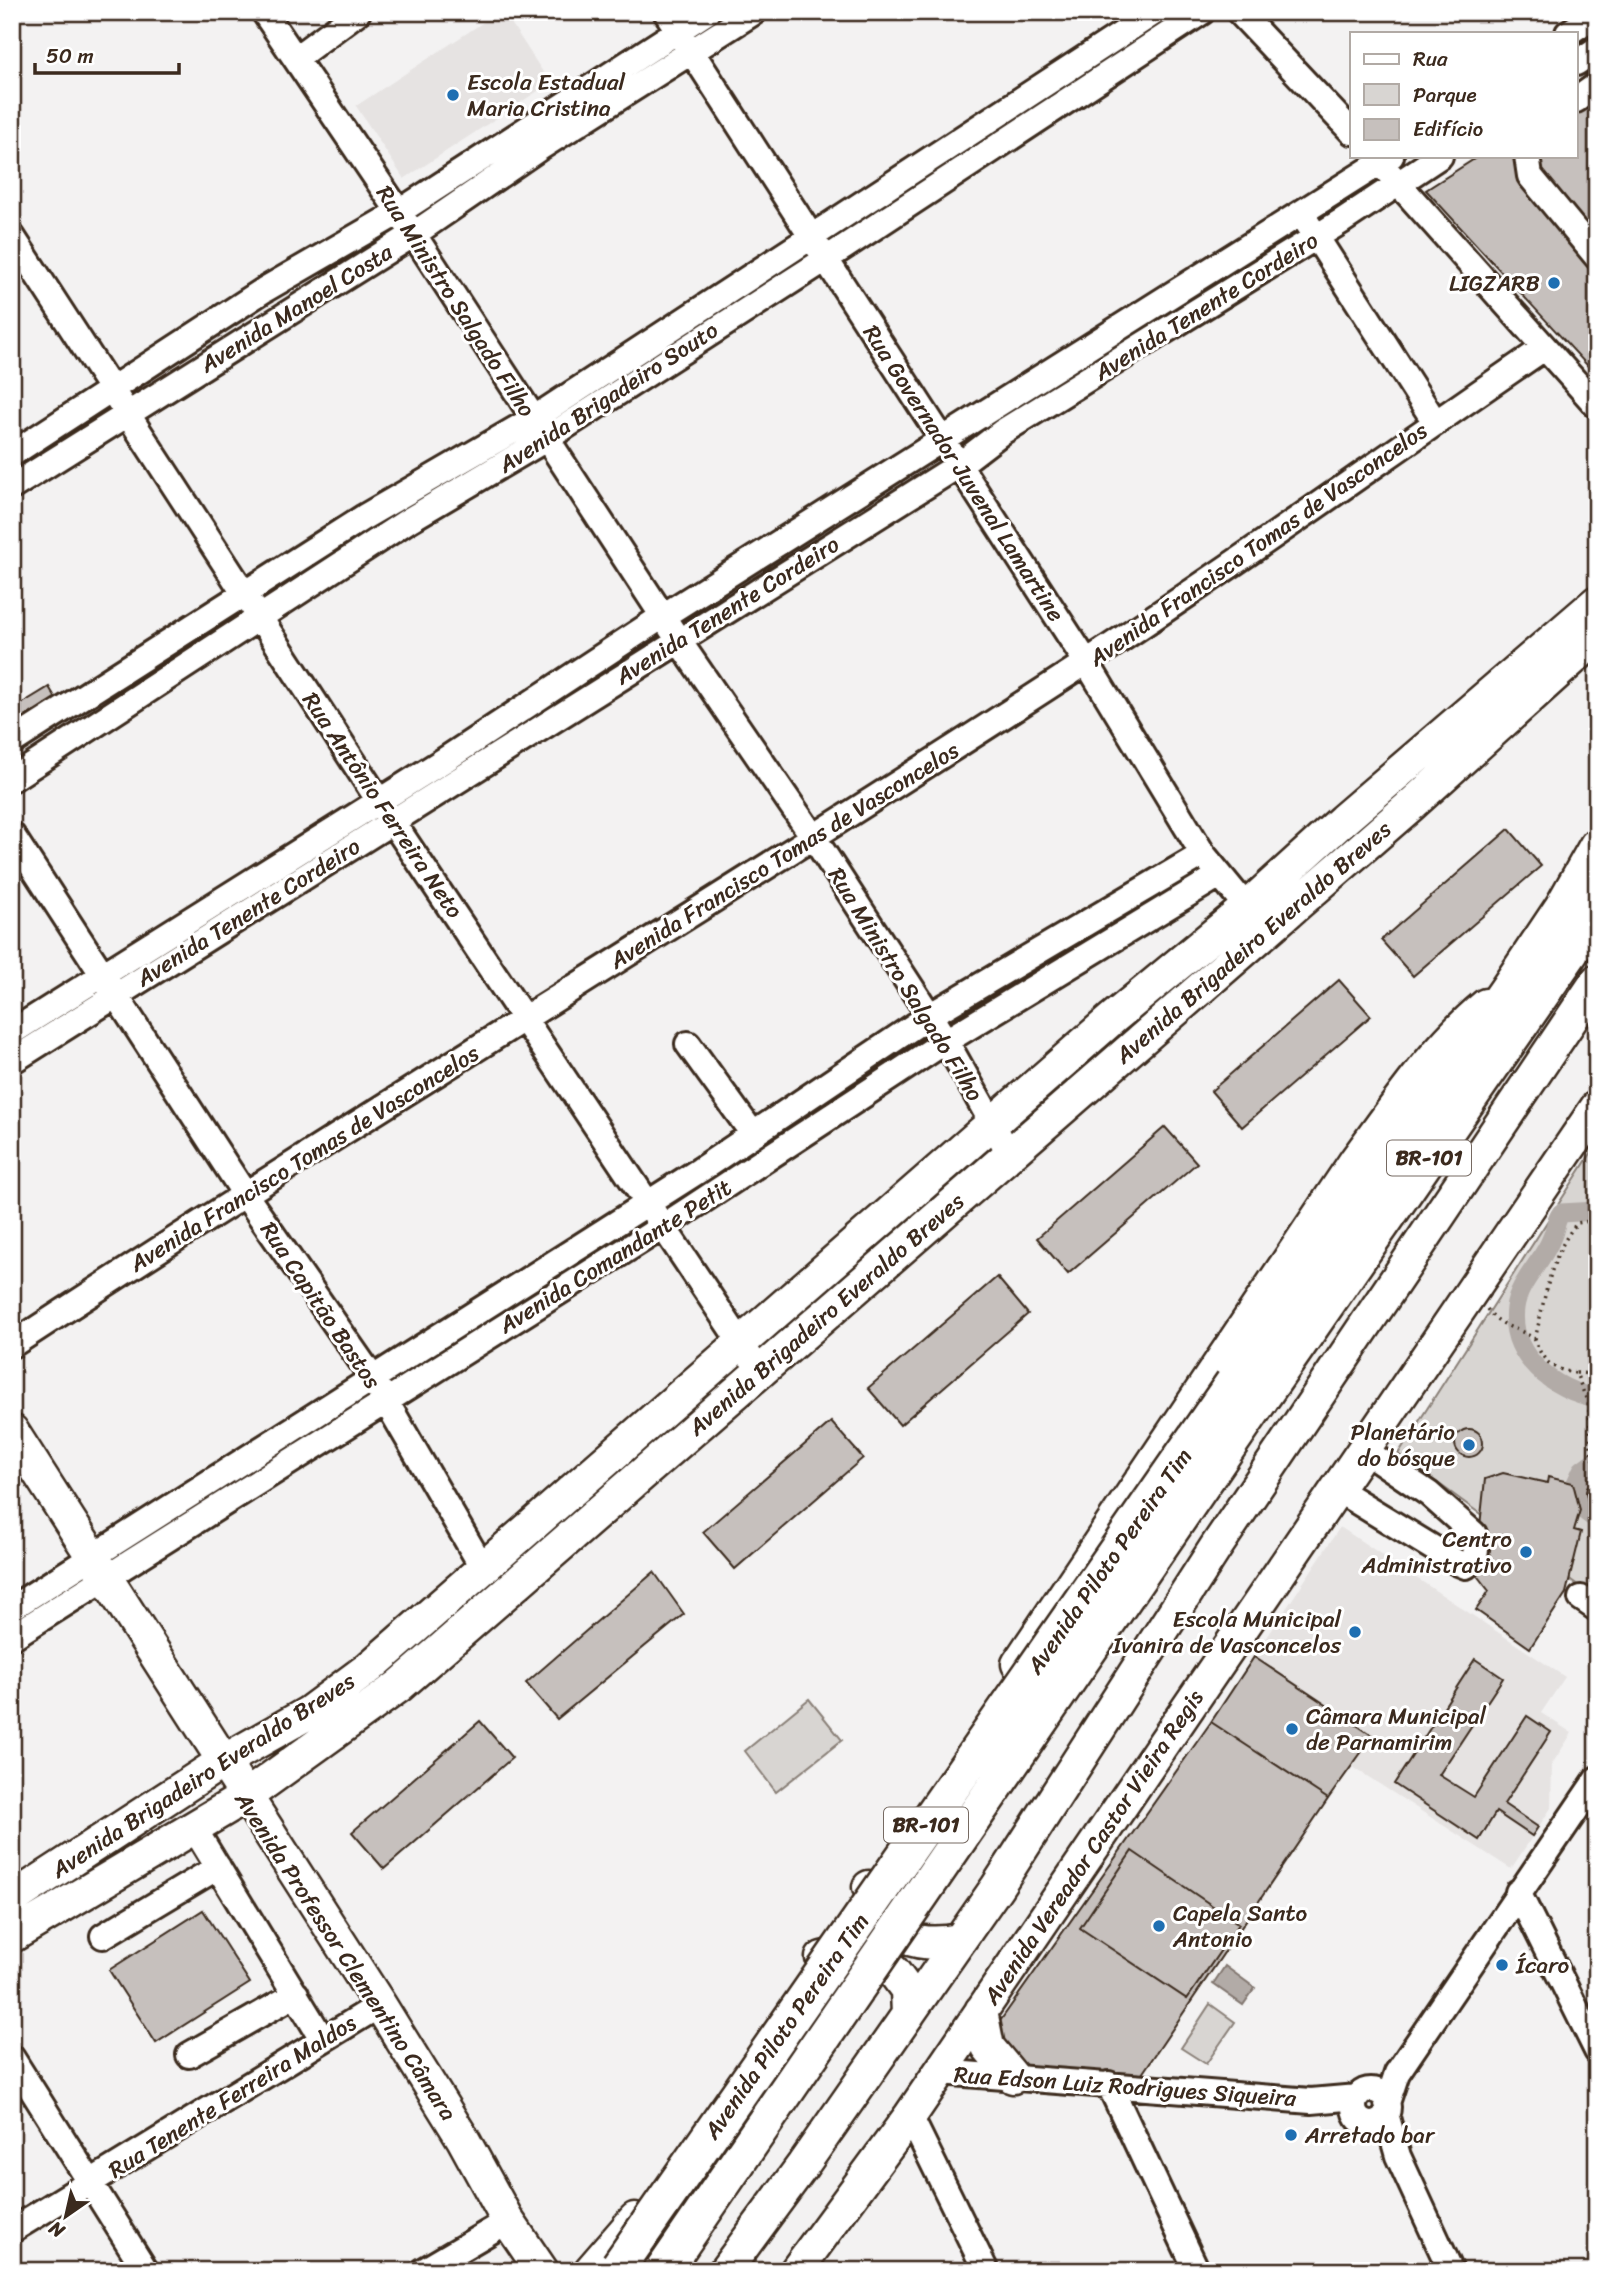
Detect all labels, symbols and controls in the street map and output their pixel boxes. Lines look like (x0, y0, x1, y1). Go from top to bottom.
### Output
scale bar (35, 32, 178, 76)
legend (1350, 32, 1578, 158)
text: 50 m (46, 37, 94, 75)
text: Rua (1413, 40, 1448, 78)
place label: Escola Estadual Maria Cristina (467, 62, 626, 129)
text: Parque (1413, 76, 1477, 114)
marker: Escola Estadual Maria Cristina (445, 87, 461, 103)
text: Edifício (1413, 110, 1483, 148)
street label: Rua Ministro Salgado Filho (365, 177, 547, 426)
street label: Avenida Tenente Cordeiro (1085, 220, 1327, 393)
street label: Avenida Manoel Costa (191, 232, 401, 385)
place label: LIGZARB (1449, 263, 1540, 304)
marker: LIGZARB (1546, 275, 1562, 291)
street label: Avenida Brigadeiro Souto (489, 310, 727, 485)
street label: Rua Governador Juvenal Lamartine (852, 316, 1076, 631)
street label: Avenida Francisco Tomas de Vasconcelos (1079, 411, 1437, 678)
street label: Avenida Tenente Cordeiro (606, 524, 848, 697)
street label: Rua Antônio Ferreira Neto (291, 683, 474, 928)
street label: Avenida Francisco Tomas de Vasconcelos (600, 730, 968, 981)
street label: Avenida Brigadeiro Everaldo Breves (1105, 810, 1401, 1075)
street label: Avenida Tenente Cordeiro (127, 826, 369, 999)
street label: Rua Ministro Salgado Filho (817, 859, 995, 1110)
street label: Avenida Francisco Tomas de Vasconcelos (120, 1033, 488, 1284)
road number: BR-101 (1387, 1140, 1471, 1176)
street label: Avenida Comandante Petit (489, 1168, 740, 1346)
street label: Avenida Brigadeiro Everaldo Breves (678, 1182, 974, 1447)
street label: Rua Capitão Bastos (249, 1213, 392, 1398)
place label: Planetário do bósque (1350, 1412, 1455, 1479)
marker: Planetário do bósque (1461, 1437, 1477, 1453)
street label: Avenida Piloto Pereira Tim (1015, 1439, 1203, 1684)
place label: Centro Administrativo (1361, 1519, 1512, 1586)
marker: Centro Administrativo (1518, 1544, 1534, 1560)
place label: Escola Municipal Ivanira de Vasconcelos (1111, 1599, 1341, 1666)
marker: Escola Municipal Ivanira de Vasconcelos (1347, 1624, 1363, 1640)
street label: Avenida Brigadeiro Everaldo Breves (42, 1661, 364, 1890)
street label: Avenida Vereador Castor Vieira Regis (971, 1681, 1215, 2014)
place label: Câmara Municipal de Parnamirim (1306, 1696, 1487, 1763)
marker: Câmara Municipal de Parnamirim (1284, 1721, 1300, 1737)
street label: Avenida Professor Clementino Câmara (223, 1782, 468, 2130)
road number: BR-101 (884, 1808, 968, 1842)
place label: Capela Santo Antonio (1172, 1893, 1307, 1960)
street label: Avenida Piloto Pereira Tim (692, 1904, 880, 2149)
marker: Capela Santo Antonio (1151, 1918, 1167, 1934)
place label: Ícaro (1515, 1945, 1570, 1986)
marker: Ícaro (1494, 1957, 1510, 1973)
street label: Rua Tenente Ferreira Maldos (100, 2003, 365, 2190)
street label: Rua Edson Luiz Rodrigues Siqueira (952, 2054, 1298, 2119)
place label: Arretado bar (1304, 2115, 1436, 2156)
marker: Arretado bar (1283, 2127, 1299, 2143)
north arrow (32, 2182, 102, 2252)
text: N (41, 2212, 72, 2248)

